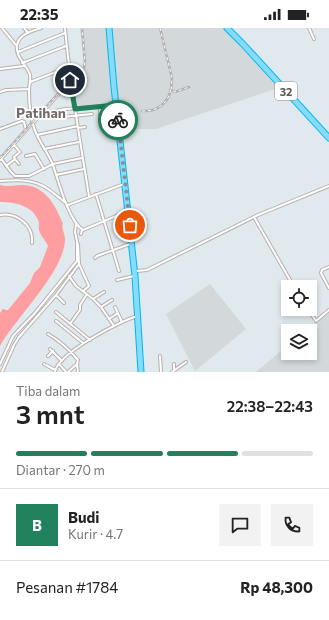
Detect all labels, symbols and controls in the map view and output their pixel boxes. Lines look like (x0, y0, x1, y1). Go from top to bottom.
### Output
text: 22:35 (20, 5, 59, 23)
pin (53, 63, 87, 97)
icon: home (59, 69, 81, 91)
road number: 32 (275, 82, 297, 100)
courier (98, 100, 138, 140)
district label: Patihan (16, 104, 66, 121)
icon: bike (107, 109, 129, 131)
pin (113, 208, 147, 242)
icon: bag (119, 214, 141, 236)
map controls (281, 280, 317, 360)
button: locate (281, 280, 317, 316)
button: layers (281, 324, 317, 360)
text: Tiba dalam (16, 383, 80, 399)
text: 22:38–22:43 (227, 397, 313, 415)
text: 3 mnt (16, 398, 85, 429)
text: Diantar · 270 m (16, 462, 105, 478)
button: chat (219, 504, 261, 546)
button: phone (271, 504, 313, 546)
text: Budi (68, 508, 99, 526)
text: B (32, 516, 42, 534)
text: Kurir · 4.7 (68, 526, 123, 542)
text: Pesanan #1784 (16, 578, 118, 596)
text: Rp 48,300 (240, 578, 313, 596)

